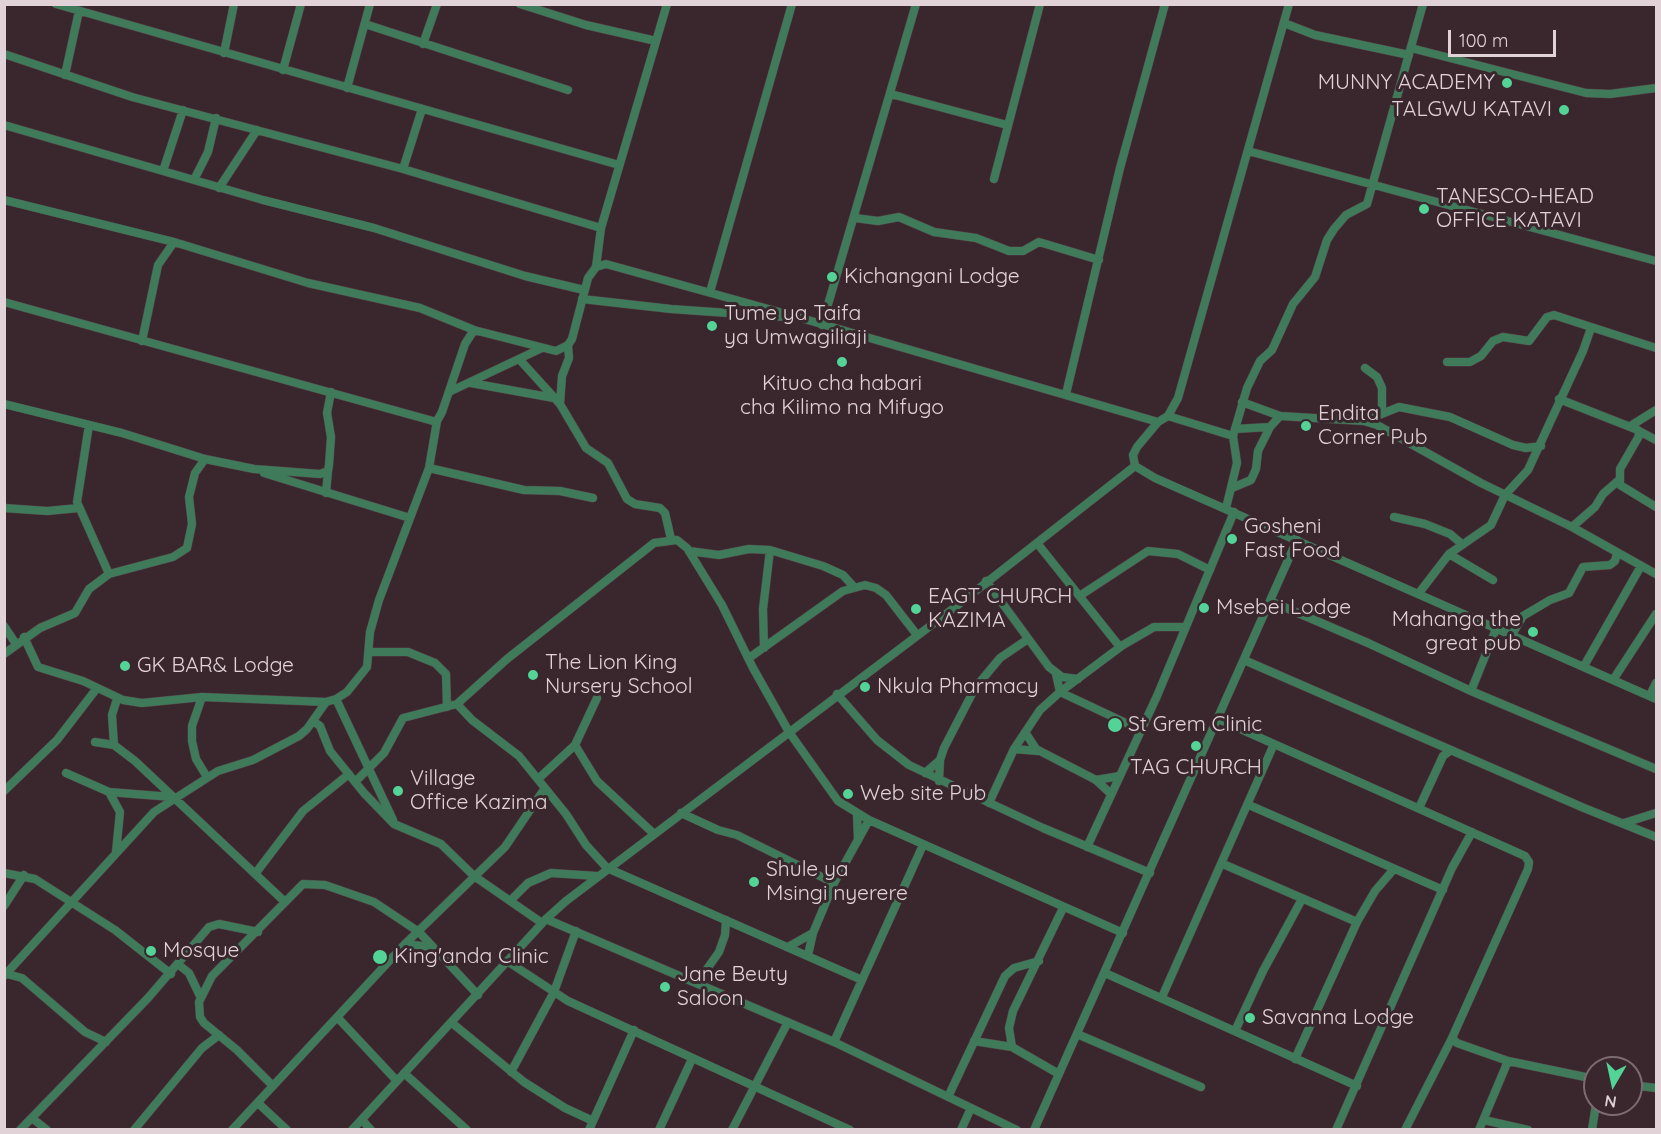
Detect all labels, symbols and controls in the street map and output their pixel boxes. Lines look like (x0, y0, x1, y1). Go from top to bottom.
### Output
scale bar (1451, 18, 1559, 56)
text: 100 m (1459, 29, 1508, 52)
place label: MUNNY ACADEMY (1318, 70, 1495, 96)
marker: MUNNY ACADEMY (1500, 76, 1514, 90)
place label: TALGWU KATAVI (1391, 97, 1552, 123)
marker: TALGWU KATAVI (1557, 103, 1571, 117)
place label: TANESCO-HEAD OFFICE KATAVI (1436, 184, 1594, 234)
marker: TANESCO-HEAD OFFICE KATAVI (1417, 202, 1431, 216)
place label: Kichangani Lodge (844, 264, 1020, 290)
marker: Kichangani Lodge (825, 270, 839, 284)
place label: Tume ya Taifa ya Umwagiliaji (724, 301, 867, 351)
marker: Tume ya Taifa ya Umwagiliaji (705, 319, 719, 333)
marker: Kituo cha habari cha Kilimo na Mifugo (835, 355, 849, 369)
place label: Kituo cha habari cha Kilimo na Mifugo (740, 371, 944, 421)
place label: Endita Corner Pub (1318, 401, 1427, 451)
marker: Endita Corner Pub (1299, 419, 1313, 433)
place label: Gosheni Fast Food (1244, 514, 1341, 564)
marker: Gosheni Fast Food (1225, 532, 1239, 546)
place label: EAGT CHURCH KAZIMA (928, 584, 1072, 634)
place label: Msebei Lodge (1216, 595, 1351, 621)
marker: Msebei Lodge (1197, 601, 1211, 615)
marker: EAGT CHURCH KAZIMA (909, 602, 923, 616)
place label: Mahanga the great pub (1392, 607, 1521, 657)
marker: Mahanga the great pub (1526, 625, 1540, 639)
place label: The Lion King Nursery School (545, 650, 693, 700)
place label: GK BAR& Lodge (137, 653, 294, 679)
marker: GK BAR& Lodge (118, 659, 132, 673)
marker: The Lion King Nursery School (526, 668, 540, 682)
place label: Nkula Pharmacy (877, 674, 1039, 700)
marker: Nkula Pharmacy (858, 680, 872, 694)
place label: St Grem Clinic (1128, 712, 1262, 738)
marker: St Grem Clinic (1106, 716, 1124, 734)
marker: TAG CHURCH (1189, 739, 1203, 753)
place label: TAG CHURCH (1130, 755, 1262, 781)
place label: Village Office Kazima (410, 766, 547, 816)
place label: Web site Pub (860, 781, 986, 807)
marker: Village Office Kazima (391, 784, 405, 798)
marker: Web site Pub (841, 787, 855, 801)
place label: Shule ya Msingi nyerere (766, 857, 908, 907)
marker: Shule ya Msingi nyerere (747, 875, 761, 889)
place label: Mosque (163, 938, 239, 964)
marker: Mosque (144, 944, 158, 958)
place label: King'anda Clinic (394, 944, 549, 970)
marker: King'anda Clinic (371, 948, 389, 966)
place label: Jane Beuty Saloon (677, 962, 788, 1012)
marker: Jane Beuty Saloon (658, 980, 672, 994)
place label: Savanna Lodge (1262, 1005, 1414, 1031)
marker: Savanna Lodge (1243, 1011, 1257, 1025)
north arrow (1583, 1056, 1643, 1116)
text: N (1603, 1091, 1618, 1113)

